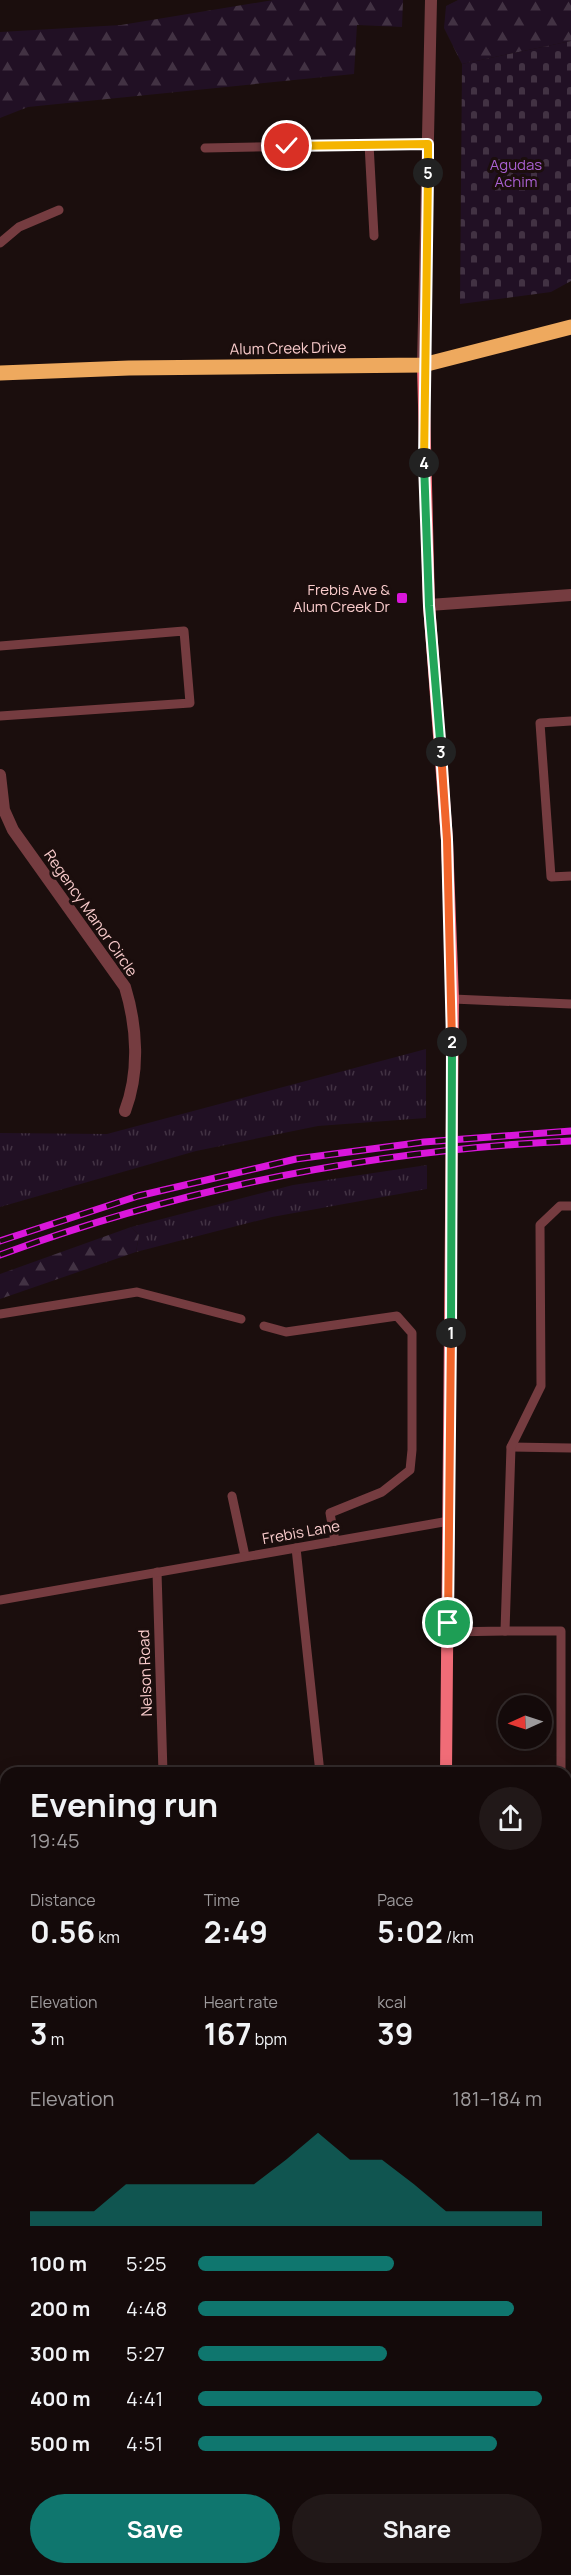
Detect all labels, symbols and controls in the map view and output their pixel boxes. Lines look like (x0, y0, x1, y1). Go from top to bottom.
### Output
pin (261, 120, 312, 171)
icon: check (270, 129, 303, 162)
park label: Agudas Achim (490, 154, 542, 192)
pin: 5 (413, 158, 443, 188)
text: 5 (423, 162, 433, 184)
street label: Alum Creek Drive (229, 336, 347, 360)
pin: 4 (409, 448, 439, 478)
text: 4 (419, 452, 429, 474)
place label: Frebis Ave & Alum Creek Dr (293, 579, 391, 617)
marker: Frebis Ave & Alum Creek Dr (395, 591, 409, 605)
pin: 3 (426, 737, 456, 767)
text: 3 (436, 741, 446, 763)
street label: Regency Manor Circle (39, 845, 143, 981)
pin: 2 (437, 1027, 467, 1057)
text: 2 (447, 1031, 457, 1053)
pin: 1 (436, 1318, 466, 1348)
text: 1 (447, 1322, 455, 1344)
street label: Frebis Lane (261, 1515, 342, 1549)
pin (422, 1597, 473, 1648)
icon: arrive (431, 1606, 464, 1639)
street label: Nelson Road (133, 1629, 157, 1717)
north arrow (498, 1695, 552, 1749)
map controls (498, 1695, 552, 1749)
text: Evening run (30, 1782, 218, 1827)
button: share (479, 1787, 542, 1850)
text: 19:45 (30, 1827, 80, 1854)
text: Distance (30, 1889, 96, 1911)
text: Time (204, 1889, 240, 1911)
text: Pace (377, 1889, 413, 1911)
text: 0.56 (30, 1911, 95, 1952)
text: 2:49 (204, 1911, 268, 1952)
text: 5:02 (377, 1911, 443, 1952)
text: km (95, 1926, 120, 1948)
text: /km (443, 1926, 474, 1948)
text: Elevation (30, 1991, 98, 2013)
text: Heart rate (204, 1991, 278, 2013)
text: kcal (377, 1991, 407, 2013)
text: 3 (30, 2013, 47, 2054)
text: 167 (204, 2013, 251, 2054)
text: 39 (377, 2013, 413, 2054)
text: m (47, 2028, 64, 2050)
text: bpm (251, 2028, 287, 2050)
text: Elevation (30, 2085, 114, 2112)
text: 181–184 m (452, 2085, 542, 2112)
text: 100 m (30, 2250, 87, 2277)
text: 5:25 (126, 2250, 166, 2277)
text: 200 m (30, 2295, 90, 2322)
text: 4:48 (126, 2295, 167, 2322)
text: 300 m (30, 2340, 90, 2367)
text: 5:27 (126, 2340, 165, 2367)
text: 400 m (30, 2385, 90, 2412)
text: 4:41 (126, 2385, 163, 2412)
text: 500 m (30, 2430, 90, 2457)
text: 4:51 (126, 2430, 163, 2457)
button: Save (30, 2494, 280, 2563)
button: Share (292, 2494, 542, 2563)

